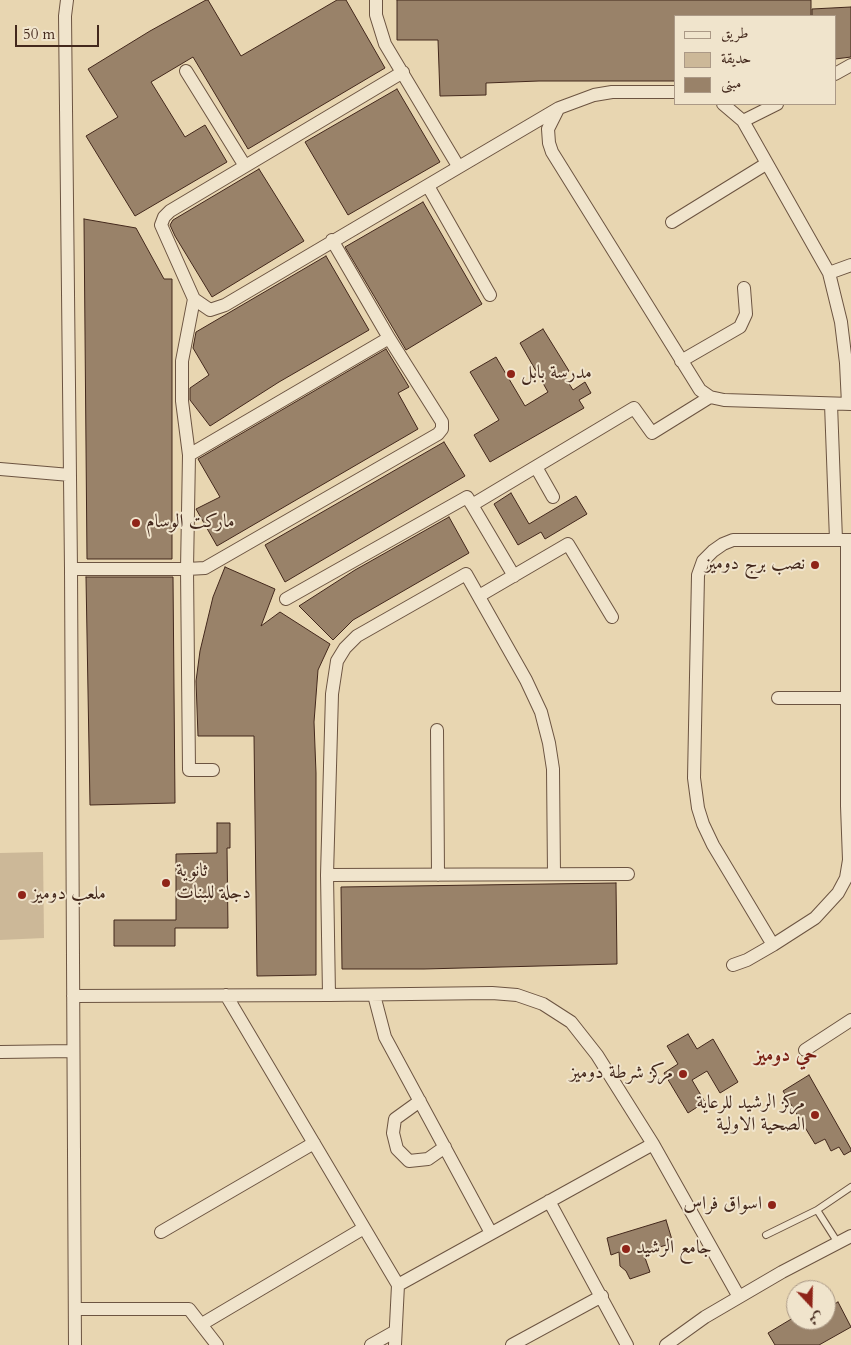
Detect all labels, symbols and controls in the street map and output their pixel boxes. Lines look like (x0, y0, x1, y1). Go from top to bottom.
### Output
scale bar (18, 15, 101, 47)
legend (674, 15, 836, 105)
text: طريق (721, 23, 748, 43)
text: 50 m (23, 24, 55, 44)
text: حديقة (721, 48, 751, 68)
text: مبنى (721, 73, 741, 93)
place label: مدرسة بابل (521, 363, 592, 385)
marker: مدرسة بابل (505, 368, 517, 380)
place label: ماركت الوسام (146, 512, 235, 534)
marker: ماركت الوسام (130, 517, 142, 529)
place label: نصب برج دوميز (705, 554, 805, 576)
marker: نصب برج دوميز (809, 559, 821, 571)
place label: ثانوية دجلة للبنات (176, 861, 251, 905)
marker: ثانوية دجلة للبنات (160, 877, 172, 889)
place label: ملعب دوميز (32, 884, 106, 906)
marker: ملعب دوميز (16, 889, 28, 901)
district label: حي دوميز (755, 1044, 817, 1068)
place label: مركز شرطة دوميز (570, 1063, 673, 1085)
marker: مركز شرطة دوميز (677, 1068, 689, 1080)
place label: مركز الرشيد للرعاية الصحية الاولية (696, 1093, 805, 1137)
marker: مركز الرشيد للرعاية الصحية الاولية (809, 1109, 821, 1121)
place label: اسواق فراس (683, 1194, 762, 1216)
marker: اسواق فراس (766, 1199, 778, 1211)
place label: جامع الرشيد (636, 1238, 712, 1260)
marker: جامع الرشيد (620, 1243, 632, 1255)
north arrow (786, 1280, 836, 1330)
text: ش (806, 1307, 826, 1330)

